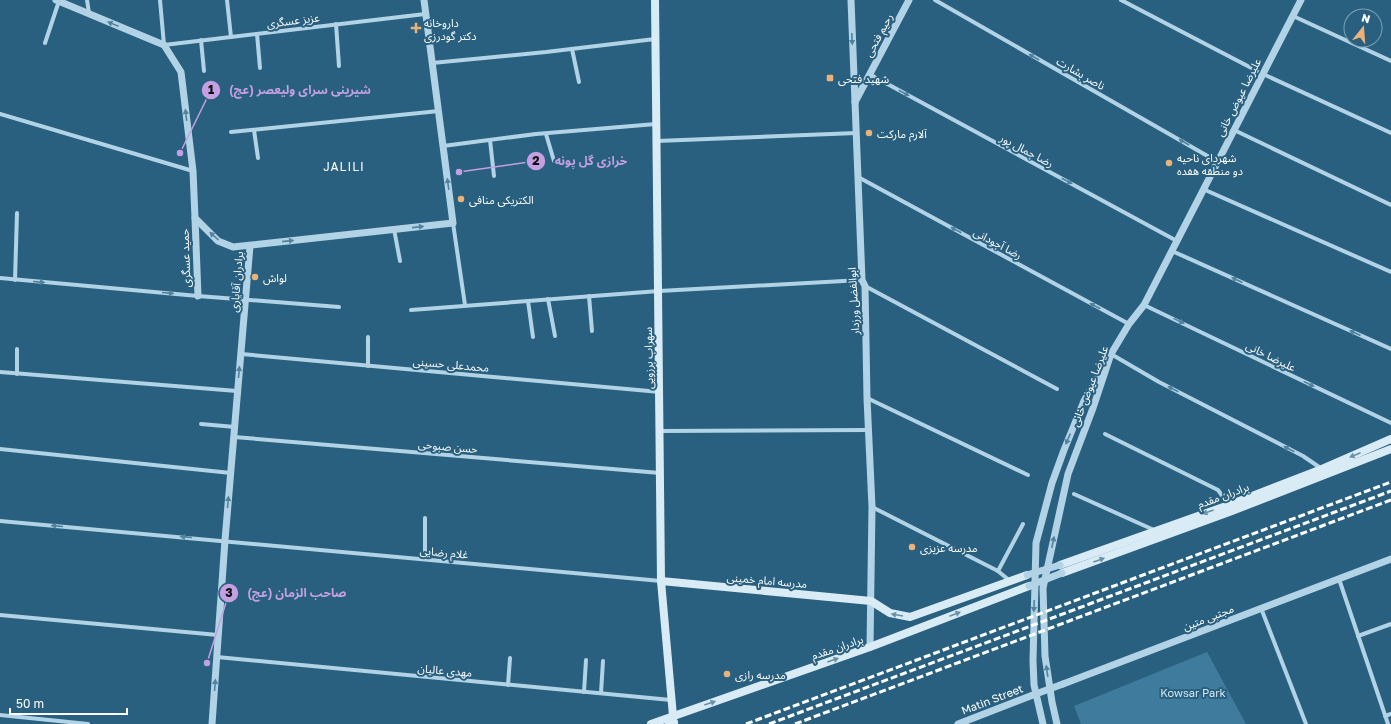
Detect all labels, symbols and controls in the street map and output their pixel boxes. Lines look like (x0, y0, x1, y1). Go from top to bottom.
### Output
north arrow (1343, 8, 1383, 48)
street label: عزیز عسگری (266, 10, 321, 31)
street label: رحیم فتحی (861, 11, 897, 60)
text: N (1360, 11, 1372, 25)
place label: داروخانه دکتر گودرزی (424, 16, 476, 43)
one-way arrow (106, 21, 118, 27)
marker: داروخانه دکتر گودرزی (411, 23, 421, 33)
one-way arrow (849, 33, 855, 46)
one-way arrow (1028, 53, 1040, 60)
street label: ناصر بشارت (1054, 54, 1108, 93)
street label: علیرضا عیوض خانی (1213, 56, 1264, 139)
place label: شهید فتحی (838, 72, 889, 86)
marker: شهید فتحی (825, 73, 835, 83)
callout: شیرینی سرای ولیعصر (عج) (201, 78, 378, 102)
text: 1 (208, 82, 214, 97)
text: شیرینی سرای ولیعصر (عج) (229, 82, 371, 99)
one-way arrow (898, 90, 909, 96)
one-way arrow (183, 109, 189, 121)
place label: آلارم مارکت (877, 127, 928, 142)
marker: آلارم مارکت (864, 128, 874, 138)
street label: رضا جمال پور (996, 130, 1056, 171)
one-way arrow (1178, 139, 1190, 146)
callout: خرازی گل پونه (526, 149, 635, 173)
place label: شهردای ناحیه دو منطقه هفده (1177, 151, 1243, 178)
text: 2 (532, 153, 540, 168)
text: خرازی گل پونه (555, 153, 628, 170)
marker: شهردای ناحیه دو منطقه هفده (1164, 158, 1174, 168)
district label: JALILI (323, 159, 365, 174)
one-way arrow (445, 178, 451, 190)
one-way arrow (1061, 178, 1073, 185)
place label: الکتریکی منافی (469, 193, 534, 207)
marker: الکتریکی منافی (456, 194, 466, 204)
one-way arrow (411, 224, 424, 230)
street label: رضا آجودانی (971, 225, 1024, 262)
one-way arrow (950, 227, 962, 234)
street label: حمید عسگری (177, 228, 194, 288)
one-way arrow (208, 232, 219, 241)
one-way arrow (282, 238, 294, 245)
street label: برادران آقایاری (227, 251, 246, 313)
street label: ابوالفضل ورزدار (845, 267, 862, 336)
place label: لواش (263, 271, 287, 285)
marker: لواش (250, 272, 260, 282)
one-way arrow (1231, 277, 1242, 283)
one-way arrow (33, 278, 45, 285)
one-way arrow (162, 290, 174, 297)
one-way arrow (1089, 302, 1101, 309)
one-way arrow (1173, 318, 1185, 325)
street label: سهراب برزویی (641, 326, 656, 389)
one-way arrow (1349, 330, 1361, 336)
street label: علیرضا خانی (1244, 338, 1298, 375)
street label: علیرضا عیوض خانی (1068, 343, 1112, 429)
street label: محمدعلی حسینی (412, 354, 490, 375)
one-way arrow (236, 366, 242, 378)
one-way arrow (1303, 381, 1315, 387)
one-way arrow (1167, 386, 1179, 392)
one-way arrow (1065, 434, 1071, 445)
street label: حسن صبوحی (417, 437, 479, 456)
one-way arrow (1283, 446, 1294, 452)
one-way arrow (1349, 452, 1361, 458)
street label: برادران مقدم (1195, 480, 1251, 512)
one-way arrow (225, 496, 232, 508)
one-way arrow (1202, 510, 1214, 516)
one-way arrow (51, 522, 63, 529)
one-way arrow (180, 534, 192, 540)
one-way arrow (1050, 536, 1056, 548)
place label: مدرسه عزیزی (920, 541, 978, 555)
marker: مدرسه عزیزی (907, 542, 917, 552)
street label: غلام رضایی (419, 543, 469, 563)
one-way arrow (1093, 557, 1105, 563)
street label: مدرسه امام خمینی (726, 570, 808, 592)
callout: صاحب الزمان (عج) (219, 581, 354, 605)
text: 3 (225, 585, 233, 600)
text: صاحب الزمان (عج) (248, 585, 347, 602)
one-way arrow (1031, 600, 1037, 613)
street label: مجتبی متین (1181, 601, 1236, 634)
one-way arrow (949, 610, 961, 616)
one-way arrow (891, 611, 903, 617)
street label: برادران مقدم (809, 632, 865, 664)
one-way arrow (827, 656, 839, 662)
street label: مهدی عالیان (417, 661, 473, 680)
one-way arrow (1044, 665, 1050, 677)
place label: مدرسه رازی (735, 668, 786, 682)
marker: مدرسه رازی (722, 669, 732, 679)
one-way arrow (211, 679, 218, 691)
street label: Matin Street (959, 681, 1025, 717)
park label: Kowsar Park (1160, 686, 1226, 699)
scale bar (10, 690, 127, 716)
text: 50 m (16, 696, 44, 711)
one-way arrow (705, 699, 717, 705)

